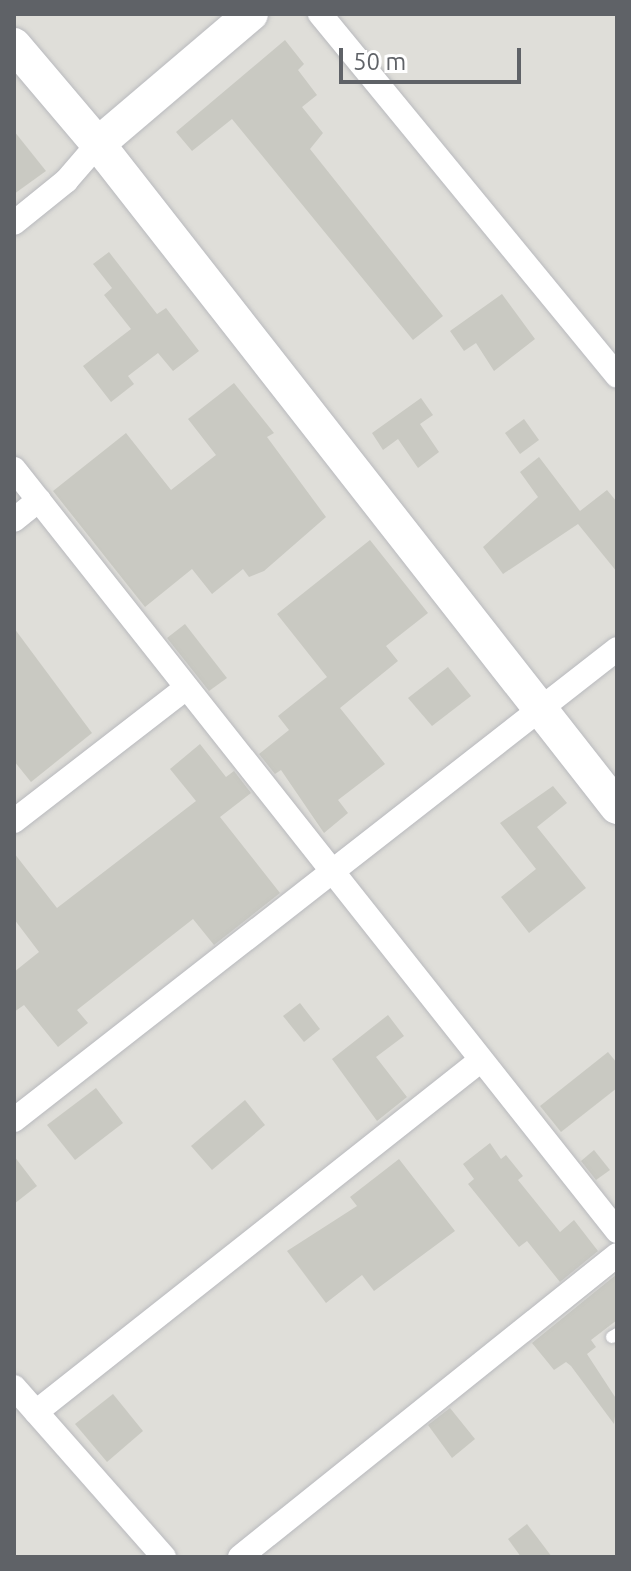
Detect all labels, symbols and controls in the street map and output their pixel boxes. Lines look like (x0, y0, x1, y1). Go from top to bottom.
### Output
scale bar (343, 32, 525, 82)
text: 50 m (353, 48, 406, 75)

